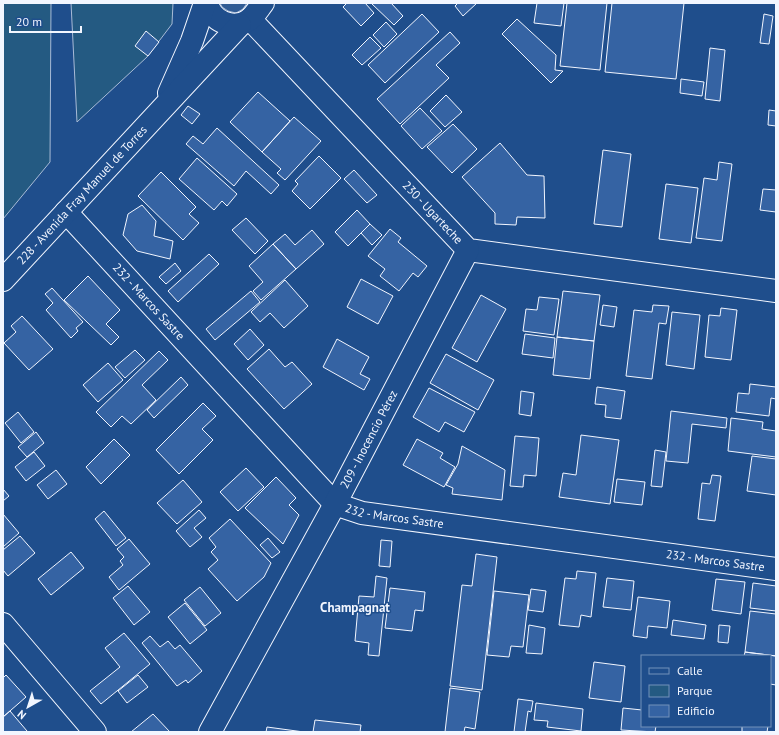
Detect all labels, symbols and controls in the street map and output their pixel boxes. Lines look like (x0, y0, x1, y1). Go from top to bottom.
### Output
scale bar (10, 8, 81, 34)
text: 20 m (16, 14, 42, 29)
street label: 228 - Avenida Fray Manuel de Torres (13, 122, 150, 267)
street label: 230 - Ugarteche (400, 177, 466, 247)
street label: 232 - Marcos Sastre (110, 260, 188, 343)
street label: 209 - Inocencio Pérez (336, 387, 400, 491)
street label: 232 - Marcos Sastre (343, 500, 445, 531)
street label: 232 - Marcos Sastre (665, 546, 766, 574)
district label: Champagnat (320, 599, 390, 616)
legend (641, 655, 771, 727)
text: Calle (677, 663, 703, 678)
text: Parque (677, 683, 712, 698)
north arrow (8, 687, 48, 727)
text: Edificio (677, 703, 715, 718)
text: N (14, 707, 29, 722)

